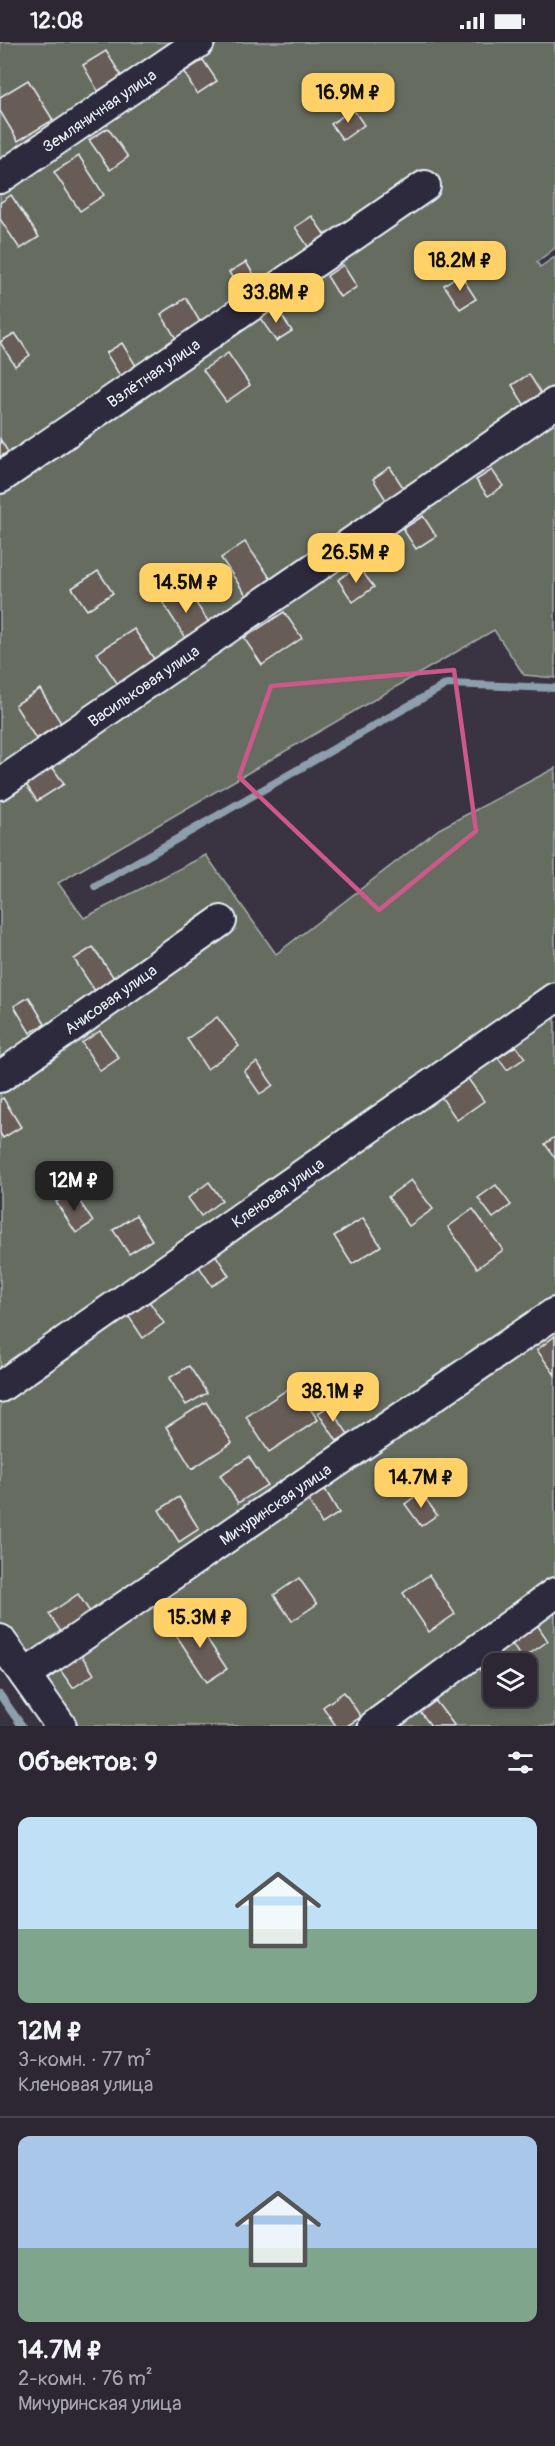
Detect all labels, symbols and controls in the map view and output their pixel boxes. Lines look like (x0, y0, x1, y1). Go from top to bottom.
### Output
text: 12:08 (30, 7, 83, 35)
street label: Земляничная улица (39, 65, 160, 157)
pin: 16.9M ₽ (293, 73, 403, 124)
text: 16.9M ₽ (316, 80, 380, 105)
pin: 18.2M ₽ (405, 241, 515, 292)
text: 18.2M ₽ (428, 248, 492, 273)
pin: 33.8M ₽ (221, 273, 331, 324)
text: 33.8M ₽ (242, 280, 310, 305)
street label: Взлётная улица (104, 335, 204, 412)
pin: 26.5M ₽ (301, 533, 411, 584)
text: 26.5M ₽ (322, 540, 390, 565)
pin: 14.5M ₽ (131, 563, 241, 614)
text: 14.5M ₽ (153, 570, 219, 595)
street label: Васильковая улица (84, 641, 204, 732)
street label: Анисовая улица (61, 961, 161, 1039)
street label: Кленовая улица (228, 1154, 328, 1233)
pin: 12M ₽ (32, 1161, 116, 1212)
text: 12M ₽ (49, 1168, 99, 1193)
pin: 38.1M ₽ (278, 1372, 388, 1423)
text: 38.1M ₽ (301, 1379, 365, 1404)
pin: 14.7M ₽ (366, 1458, 476, 1509)
street label: Мичуринская улица (216, 1460, 336, 1550)
text: 14.7M ₽ (388, 1465, 454, 1490)
pin: 15.3M ₽ (145, 1598, 255, 1649)
text: 15.3M ₽ (168, 1605, 232, 1630)
map controls (483, 1653, 537, 1707)
button: layers (483, 1653, 537, 1707)
text: Объектов: 9 (18, 1746, 158, 1778)
icon: filters (504, 1746, 537, 1779)
icon: home (224, 1856, 332, 1964)
text: 12M ₽ (18, 2015, 83, 2047)
text: 3-комн. · 77 m² (18, 2047, 152, 2072)
text: Кленовая улица (18, 2072, 153, 2097)
icon: home (224, 2175, 332, 2283)
text: 14.7M ₽ (18, 2334, 103, 2366)
text: 2-комн. · 76 m² (18, 2366, 153, 2391)
text: Мичуринская улица (18, 2391, 182, 2416)

